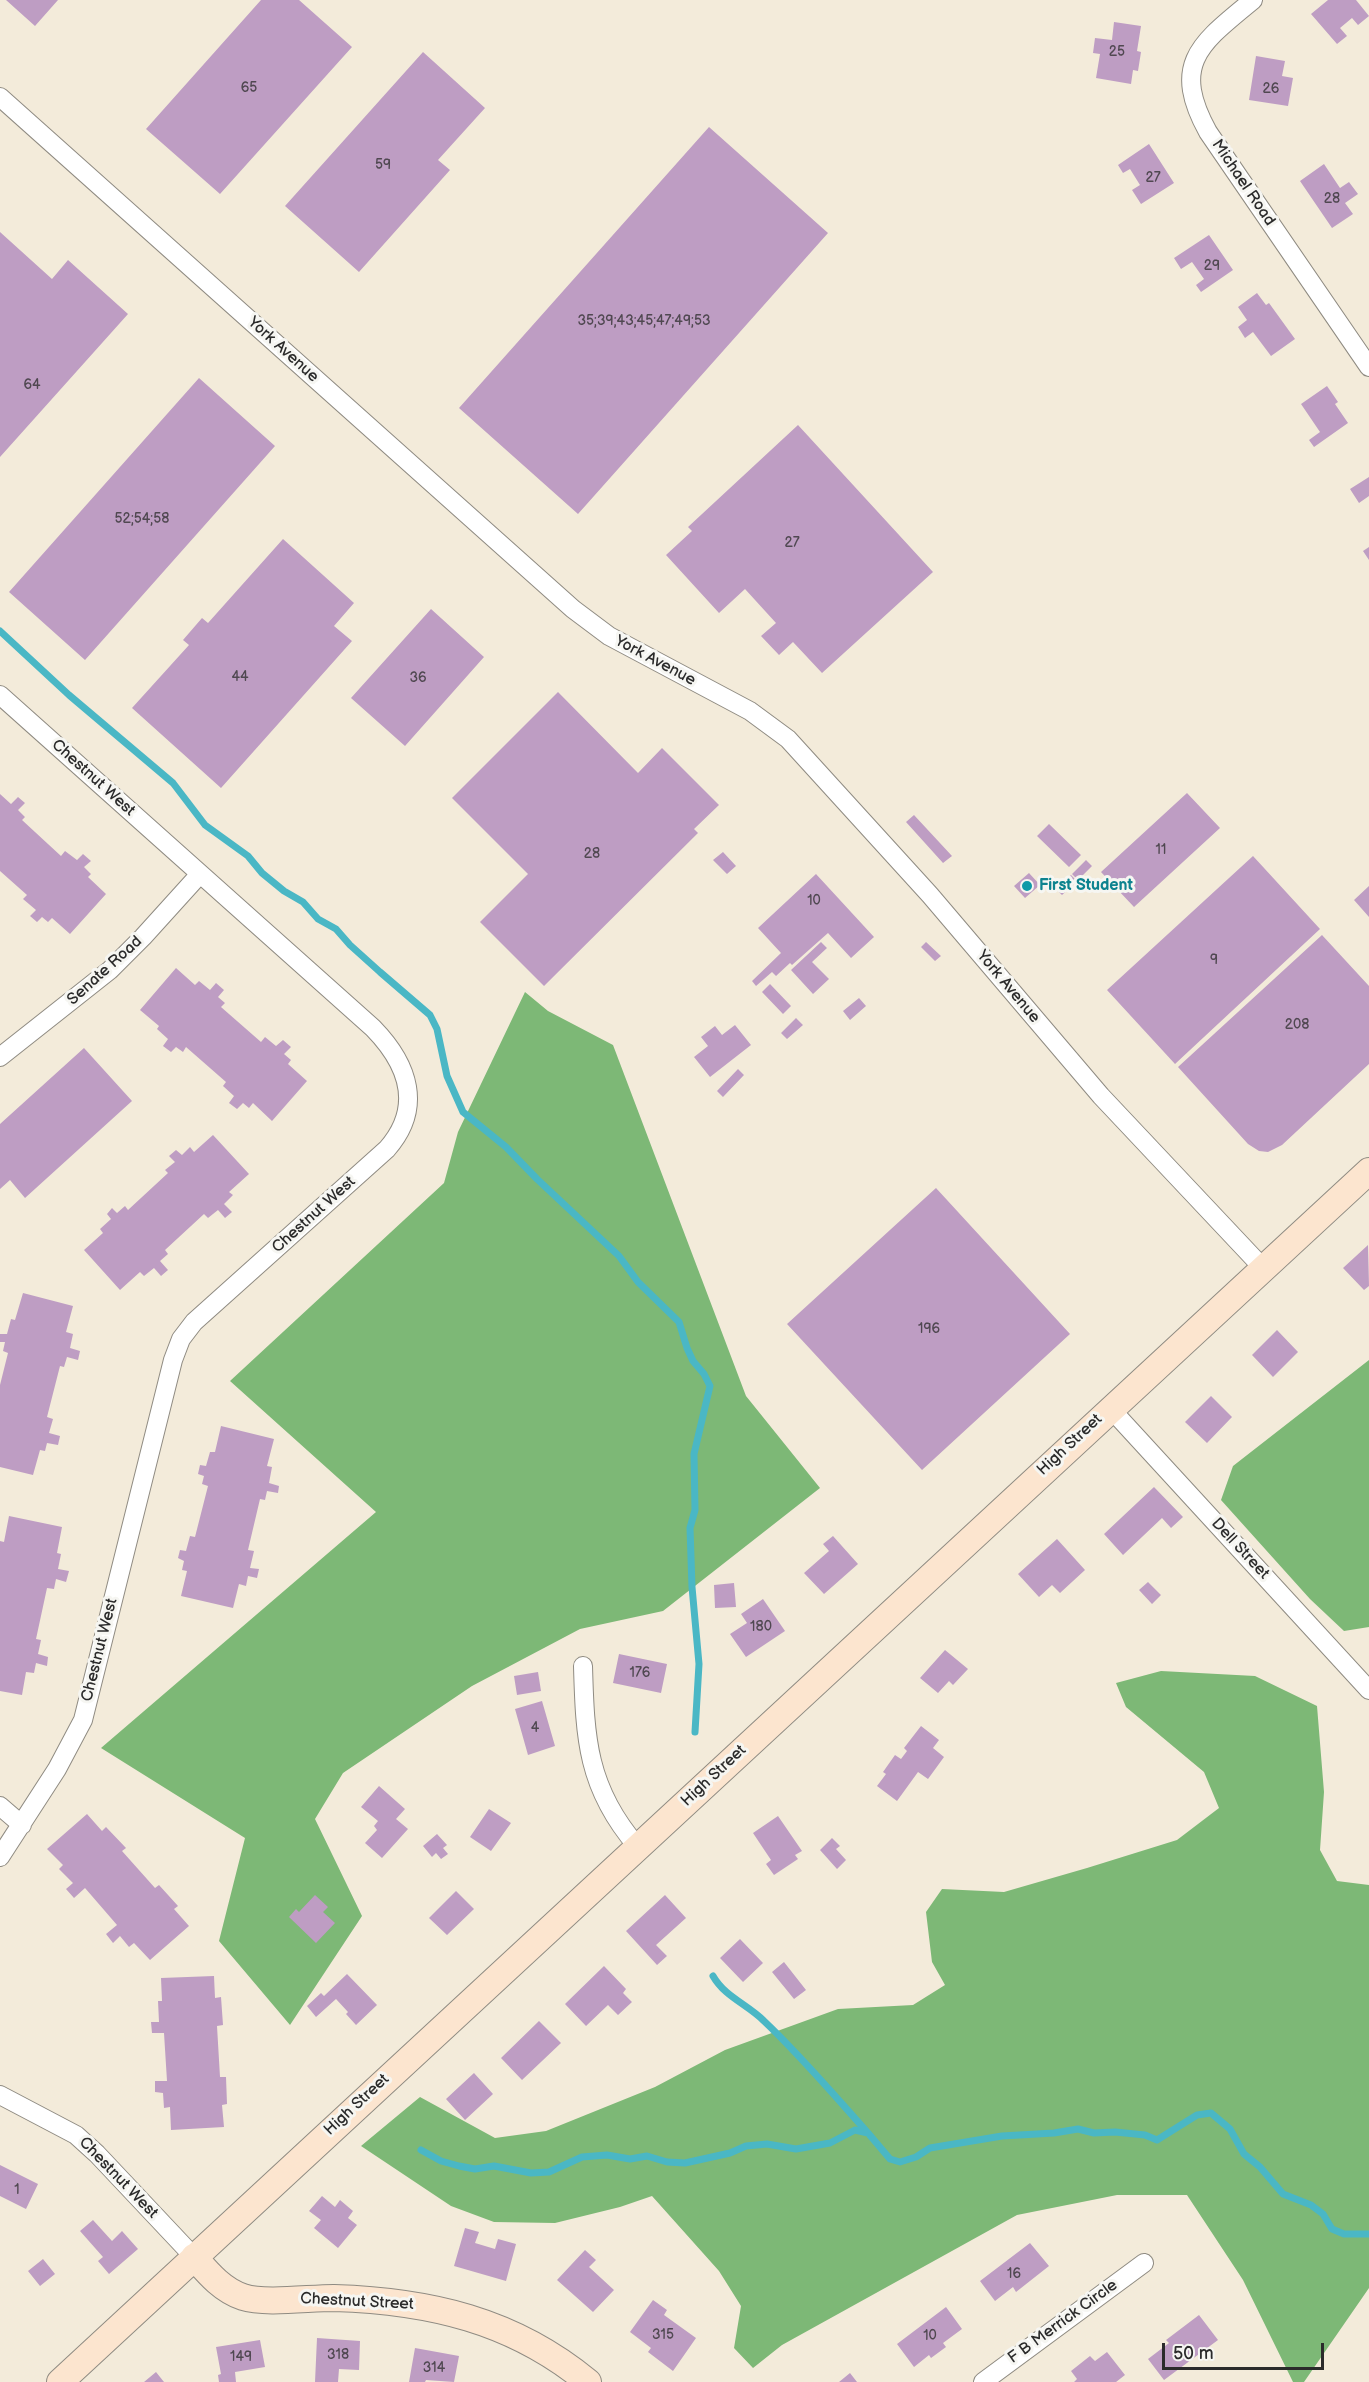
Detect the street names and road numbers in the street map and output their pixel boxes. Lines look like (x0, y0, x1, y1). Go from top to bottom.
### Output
street label: Michael Road (1207, 136, 1279, 230)
street label: York Avenue (244, 313, 322, 387)
street label: York Avenue (611, 632, 699, 690)
street label: Chestnut West (47, 736, 139, 820)
street label: Senate Road (64, 932, 146, 1010)
street label: York Avenue (972, 947, 1044, 1027)
street label: Chestnut West (268, 1173, 360, 1257)
street label: High Street (1034, 1410, 1106, 1480)
street label: Dell Street (1207, 1515, 1273, 1583)
street label: Chestnut West (78, 1596, 122, 1704)
street label: High Street (678, 1741, 750, 1811)
street label: High Street (321, 2070, 393, 2140)
street label: Chestnut West (74, 2133, 162, 2223)
street label: F B Merrick Circle (1005, 2276, 1121, 2368)
street label: Chestnut Street (300, 2289, 414, 2315)

